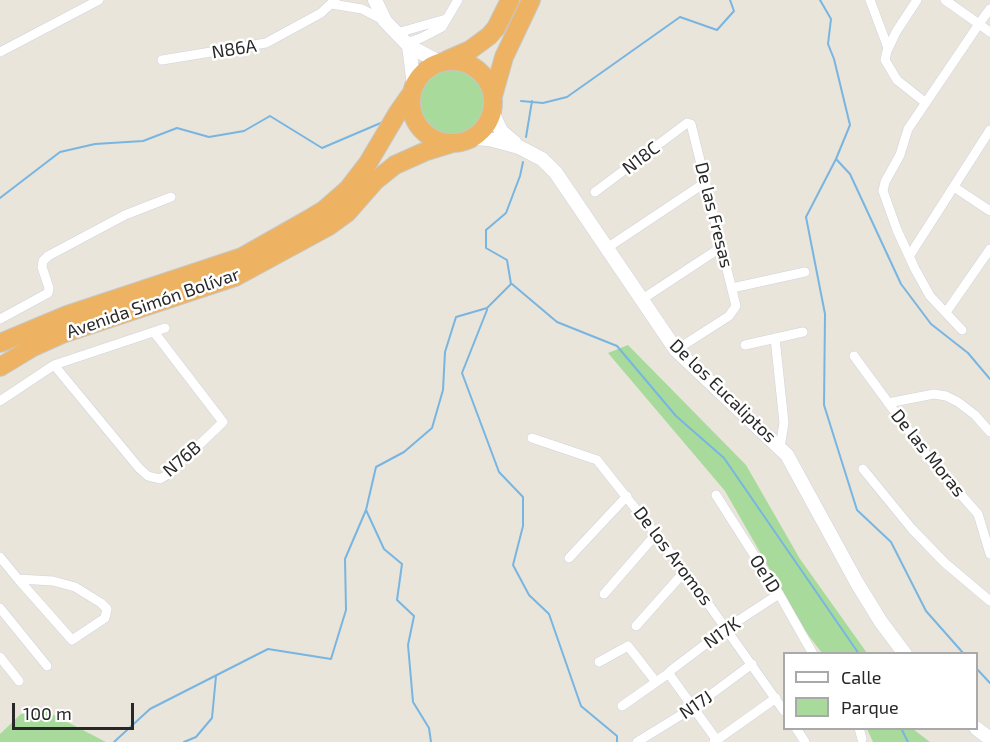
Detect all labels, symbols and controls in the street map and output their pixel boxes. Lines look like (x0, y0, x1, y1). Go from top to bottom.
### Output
street label: N86A (210, 35, 258, 63)
street label: N18C (618, 137, 664, 179)
street label: De las Fresas (690, 160, 738, 270)
street label: Avenida Simón Bolívar (64, 263, 242, 343)
street label: De los Eucaliptos (665, 335, 781, 447)
street label: De las Moras (886, 405, 970, 501)
street label: N76B (159, 437, 205, 481)
street label: De los Aromos (629, 502, 717, 610)
street label: Oe1D (745, 551, 785, 597)
street label: N17K (700, 613, 744, 653)
legend (783, 652, 978, 730)
text: Calle (841, 666, 882, 688)
street label: N17J (675, 686, 717, 724)
scale bar (15, 691, 136, 729)
text: Parque (841, 696, 899, 718)
text: 100 m (23, 702, 72, 724)

